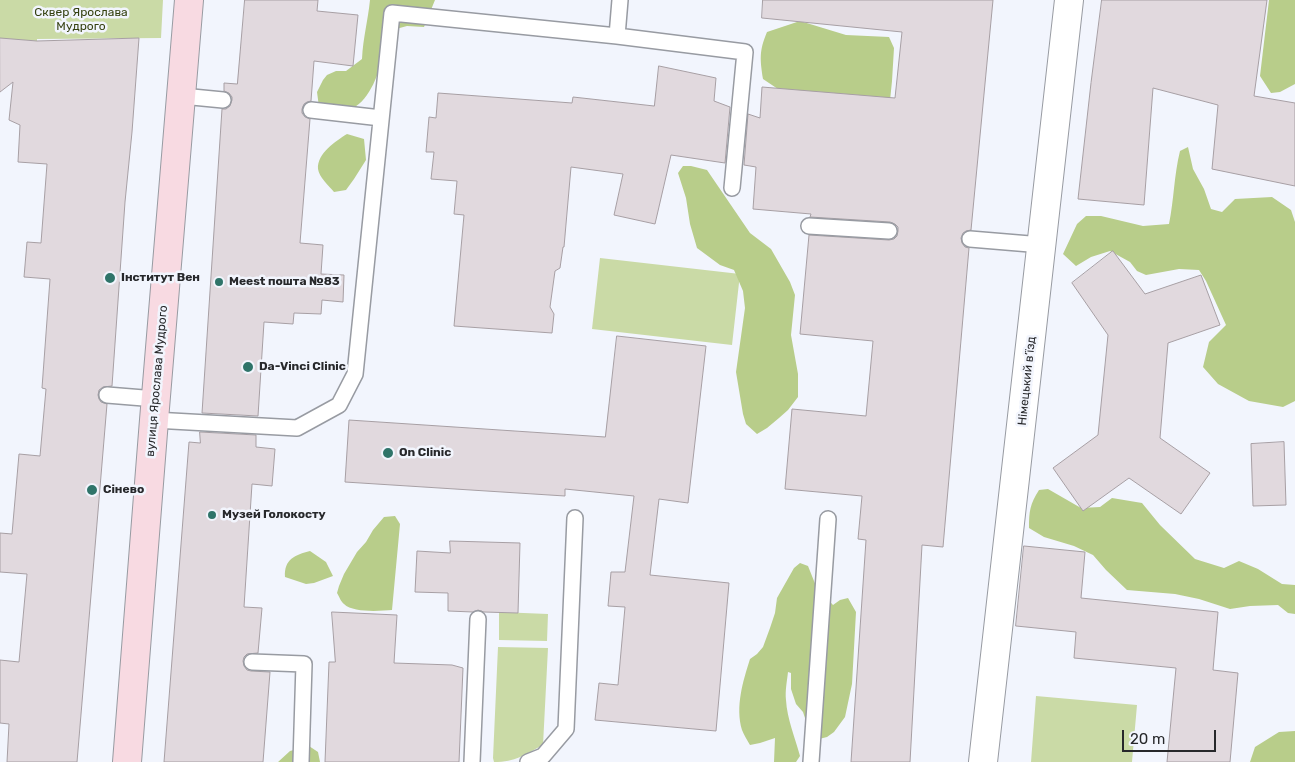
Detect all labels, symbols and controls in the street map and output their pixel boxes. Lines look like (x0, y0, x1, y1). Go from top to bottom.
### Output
park label: Сквер Ярослава Мудрого (34, 6, 128, 34)
marker: Інститут Вен (103, 271, 117, 285)
place label: Інститут Вен (121, 271, 200, 285)
place label: Meest пошта №83 (229, 275, 340, 289)
marker: Meest пошта №83 (213, 276, 225, 288)
street label: вулиця Ярослава Мудрого (143, 305, 171, 457)
street label: Німецький в’їзд (1015, 336, 1039, 426)
marker: Da-Vinci Сlinic (241, 360, 255, 374)
place label: Da-Vinci Сlinic (259, 360, 346, 374)
marker: On Clinic (381, 446, 395, 460)
place label: On Clinic (399, 446, 451, 460)
marker: Сінево (85, 483, 99, 497)
place label: Сінево (103, 483, 144, 497)
place label: Музей Голокосту (222, 508, 326, 522)
marker: Музей Голокосту (206, 509, 218, 521)
scale bar (1125, 720, 1219, 752)
text: 20 m (1130, 730, 1165, 748)

